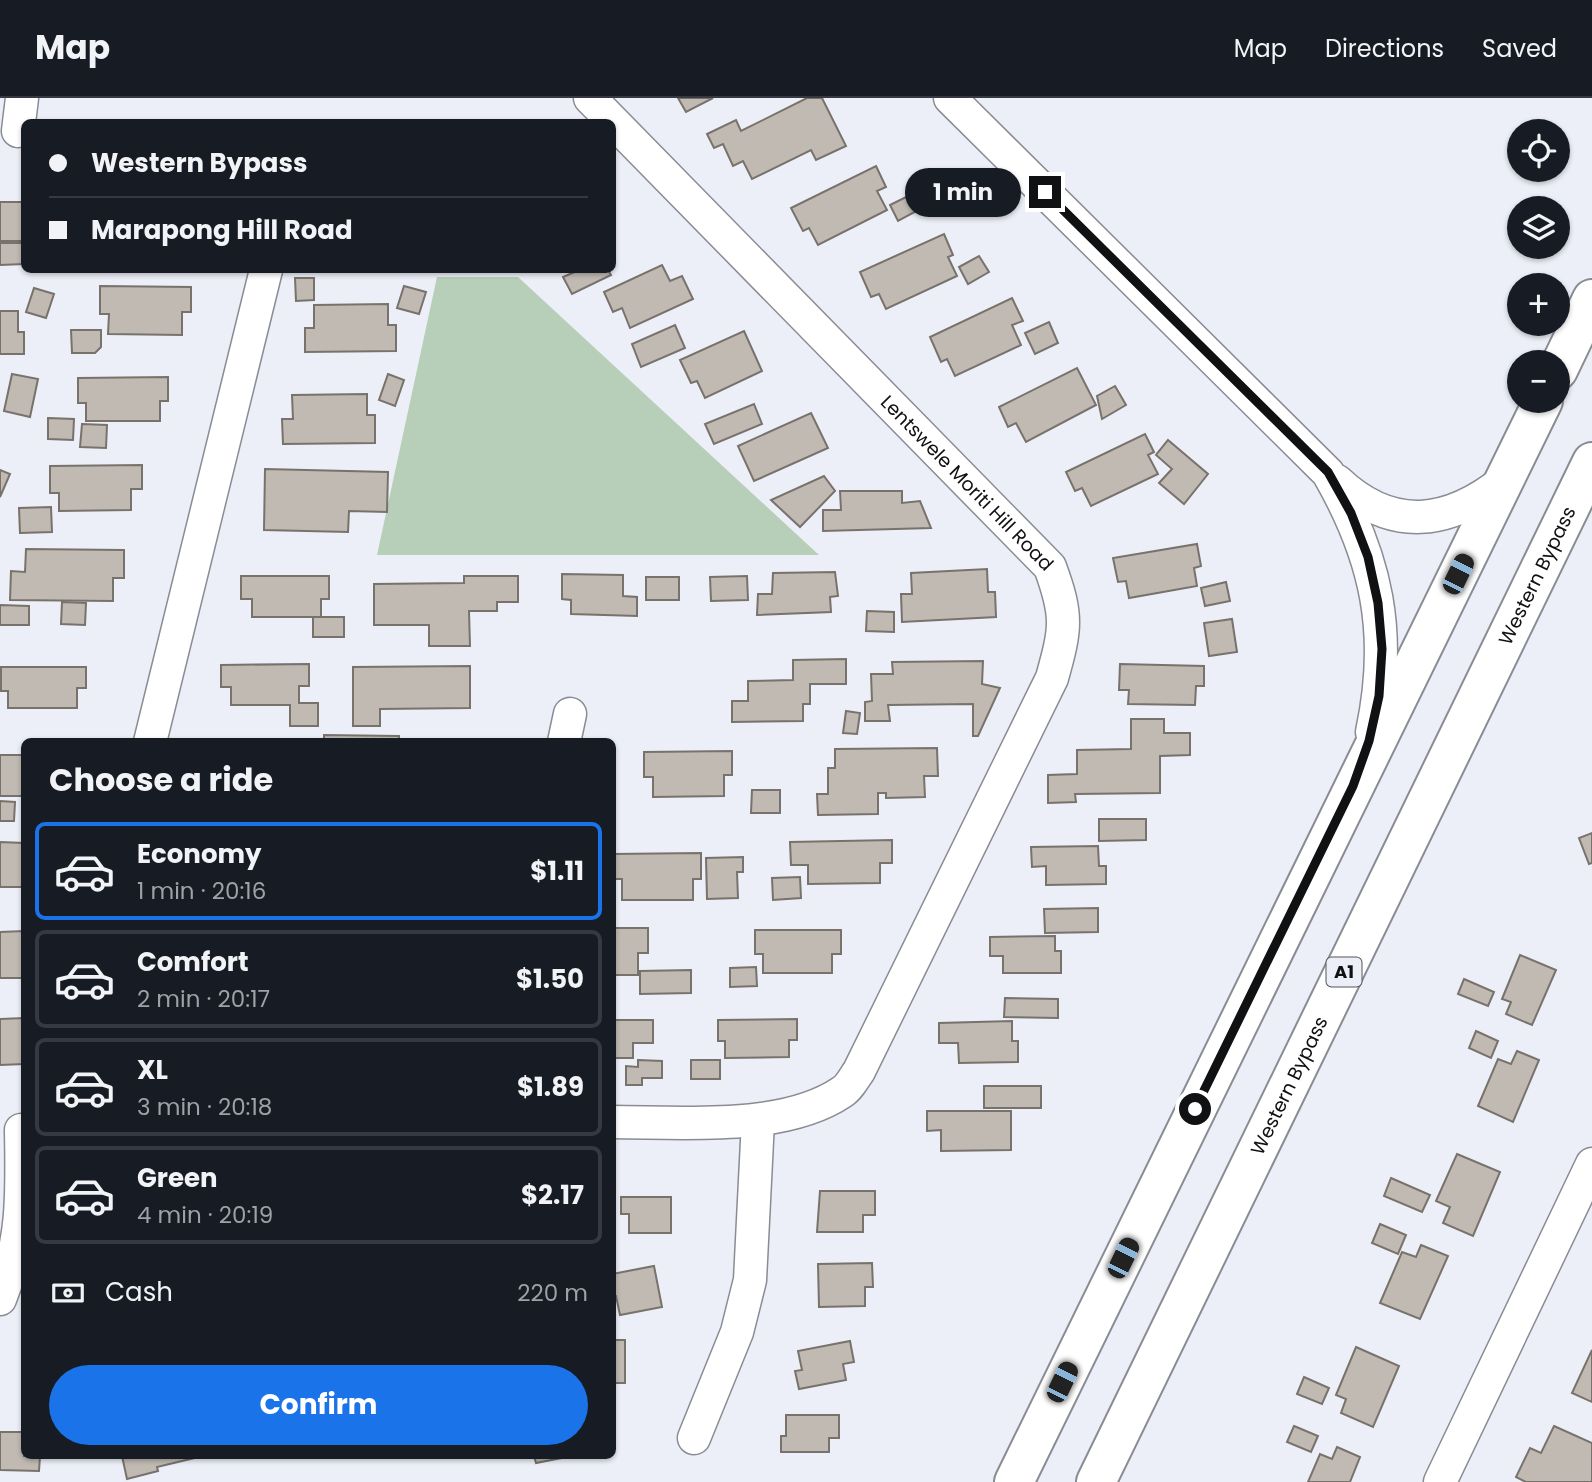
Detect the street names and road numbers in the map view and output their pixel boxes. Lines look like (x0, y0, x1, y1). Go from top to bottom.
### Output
street label: Lentswele Moriti Hill Road (875, 389, 1060, 577)
street label: Western Bypass (1492, 502, 1582, 650)
road number: A1 (1326, 958, 1362, 986)
street label: Western Bypass (1244, 1012, 1335, 1160)

